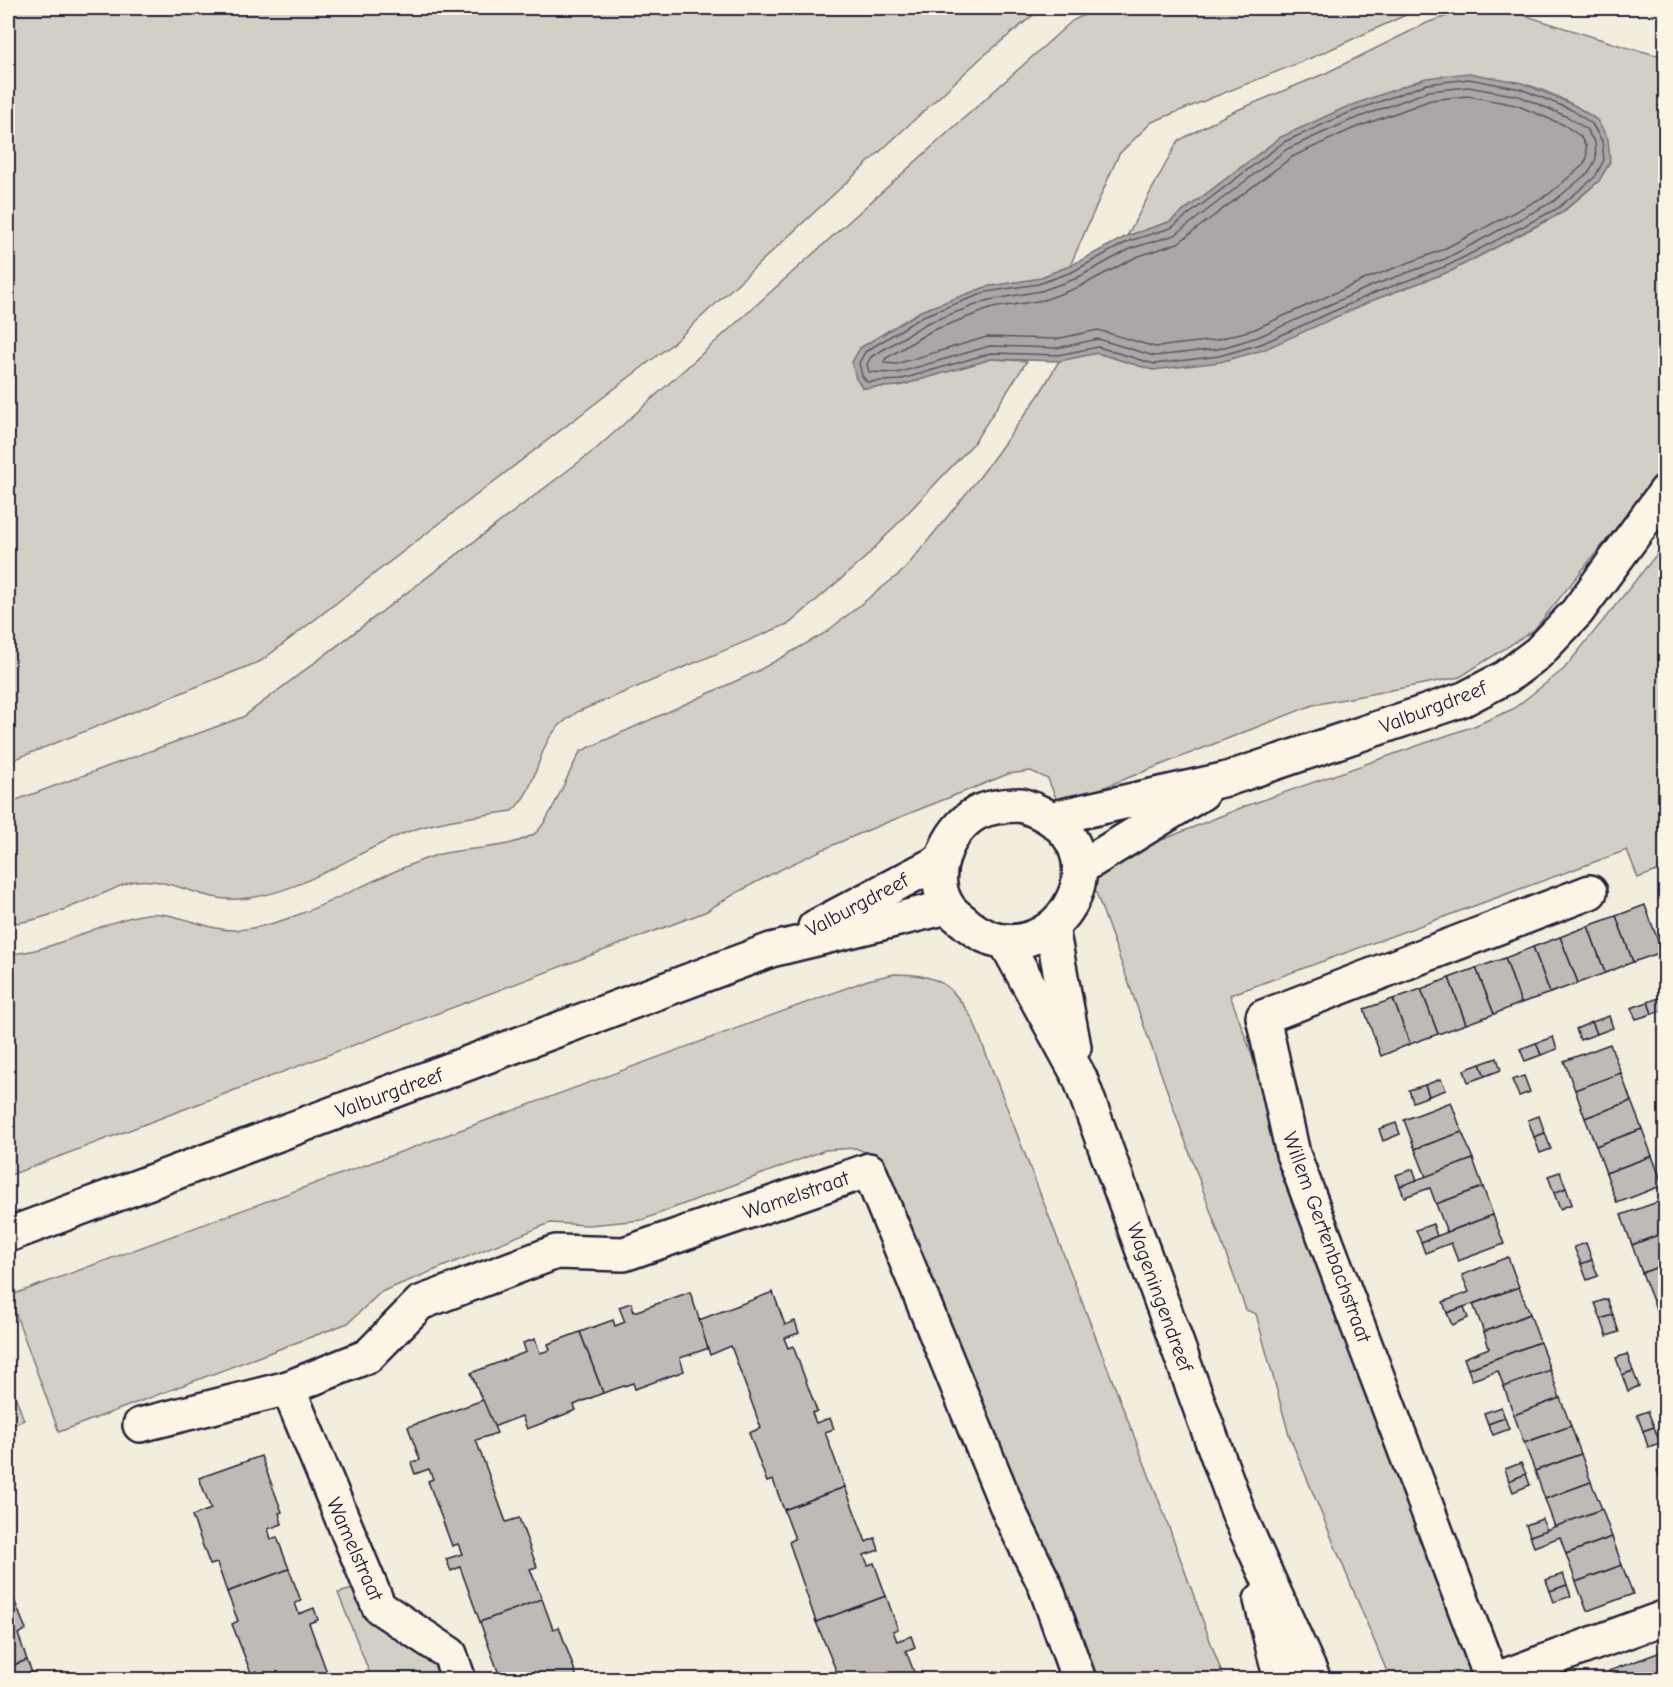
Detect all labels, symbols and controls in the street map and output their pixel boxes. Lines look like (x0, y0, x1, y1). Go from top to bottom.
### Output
street label: Valburgdreef (1376, 675, 1491, 738)
street label: Valburgdreef (802, 868, 913, 942)
street label: Valburgdreef (332, 1062, 447, 1123)
street label: Willem Gertenbachstraat (1278, 1128, 1377, 1346)
street label: Wamelstraat (740, 1165, 853, 1224)
street label: Wageningendreef (1122, 1219, 1198, 1376)
street label: Wamelstraat (322, 1494, 389, 1605)

